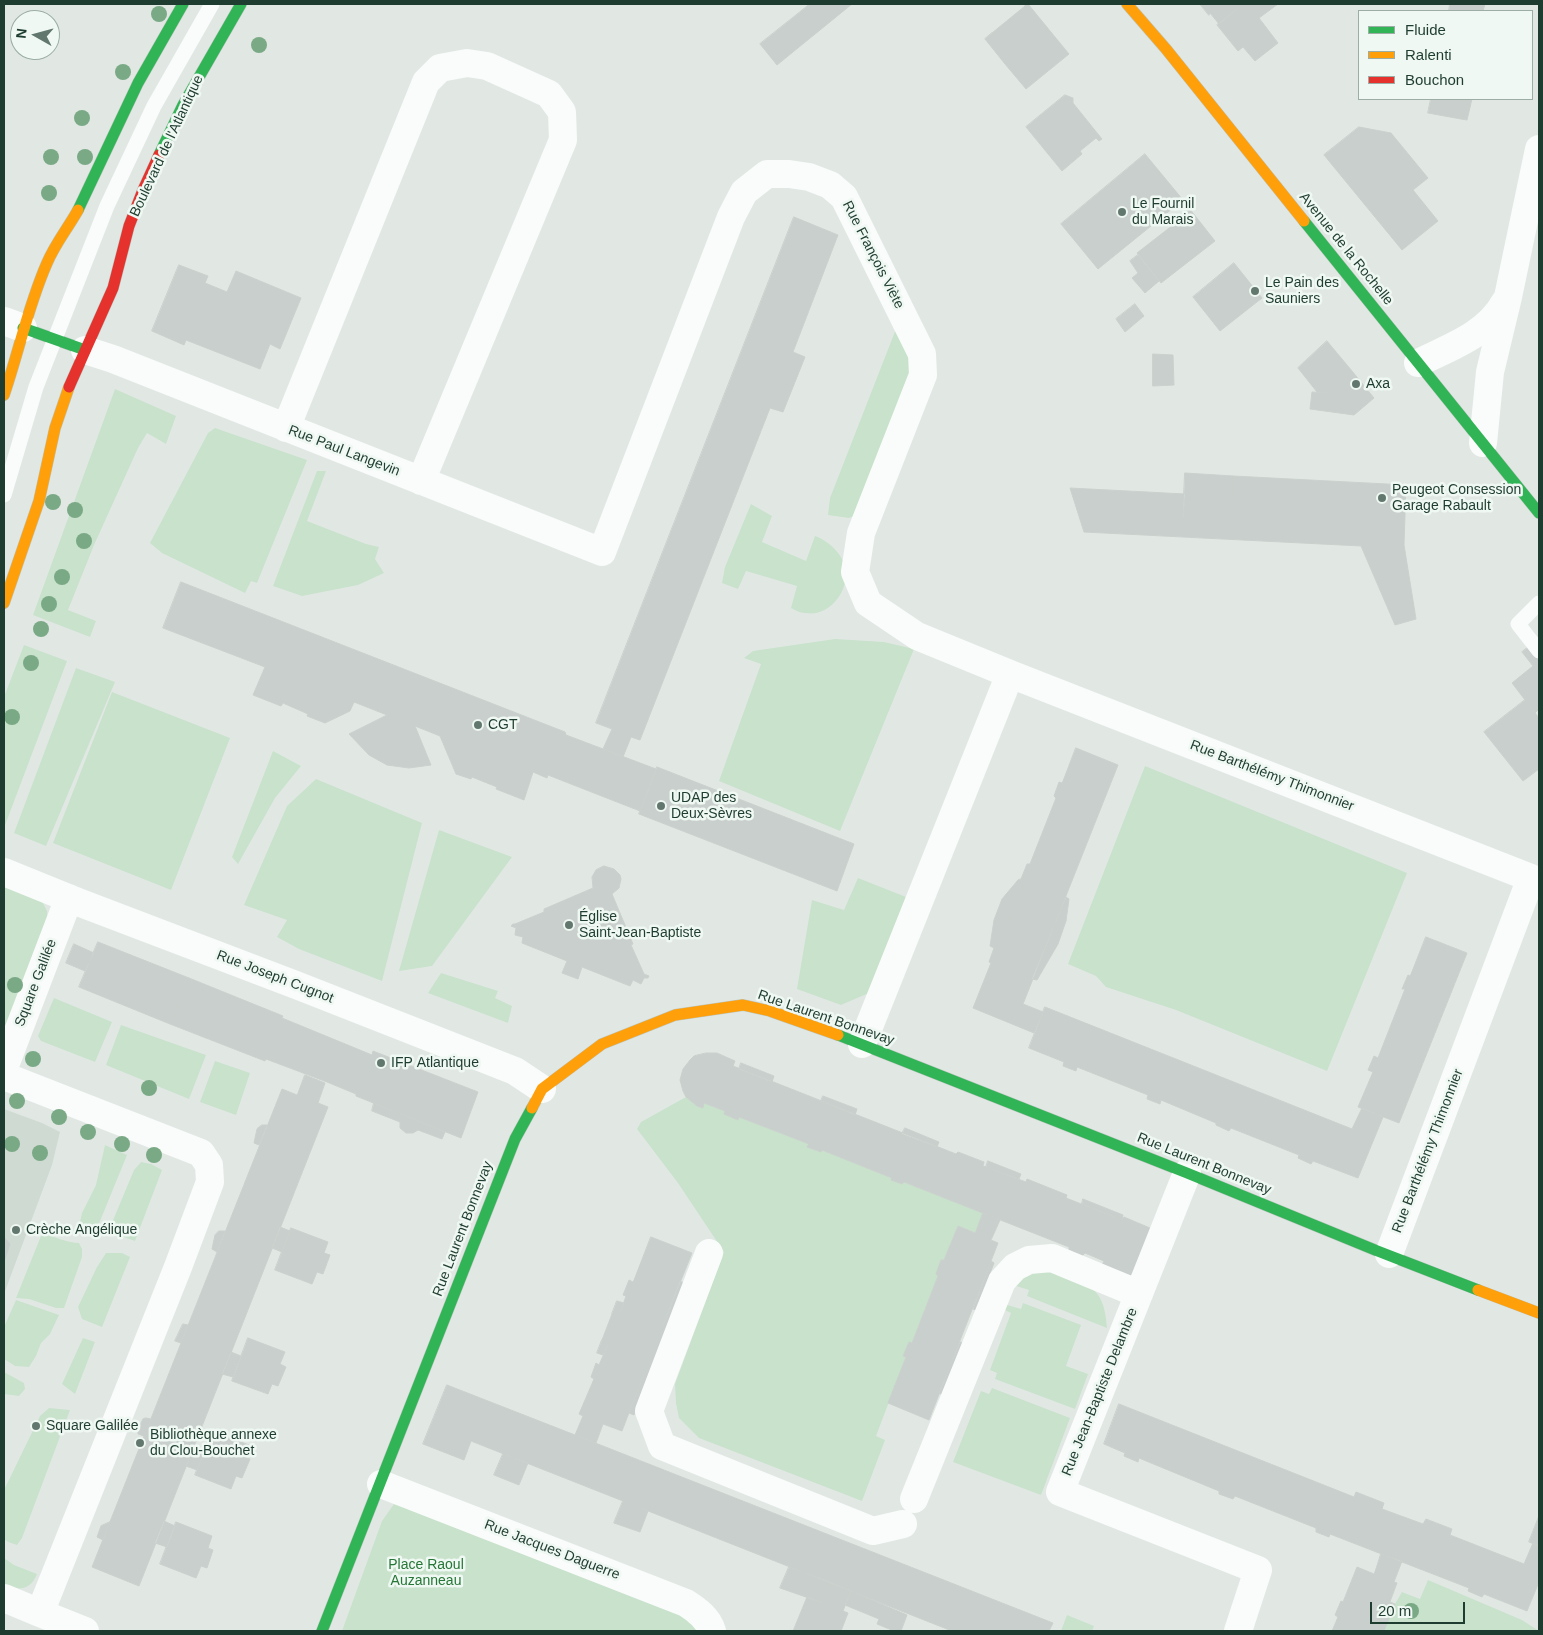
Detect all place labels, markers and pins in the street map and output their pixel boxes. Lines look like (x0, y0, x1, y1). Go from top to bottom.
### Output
place label: Le Fournil du Marais (1132, 196, 1194, 228)
marker: Le Fournil du Marais (1116, 206, 1128, 218)
place label: Le Pain des Sauniers (1265, 275, 1339, 308)
marker: Le Pain des Sauniers (1249, 285, 1261, 297)
place label: Axa (1366, 376, 1390, 392)
marker: Axa (1350, 378, 1362, 390)
place label: Peugeot Consession Garage Rabault (1392, 482, 1521, 514)
marker: Peugeot Consession Garage Rabault (1376, 492, 1388, 504)
place label: CGT (488, 717, 518, 733)
marker: CGT (472, 719, 484, 731)
place label: UDAP des Deux-Sèvres (671, 790, 752, 822)
marker: UDAP des Deux-Sèvres (655, 800, 667, 812)
place label: Église Saint-Jean-Baptiste (579, 909, 701, 942)
marker: Église Saint-Jean-Baptiste (563, 919, 575, 931)
place label: IFP Atlantique (391, 1055, 479, 1071)
marker: IFP Atlantique (375, 1057, 387, 1069)
place label: Crèche Angélique (26, 1222, 137, 1238)
marker: Crèche Angélique (10, 1224, 22, 1236)
place label: Square Galilée (46, 1418, 139, 1434)
marker: Square Galilée (30, 1420, 42, 1432)
place label: Bibliothèque annexe du Clou-Bouchet (150, 1427, 277, 1460)
marker: Bibliothèque annexe du Clou-Bouchet (134, 1437, 146, 1449)

